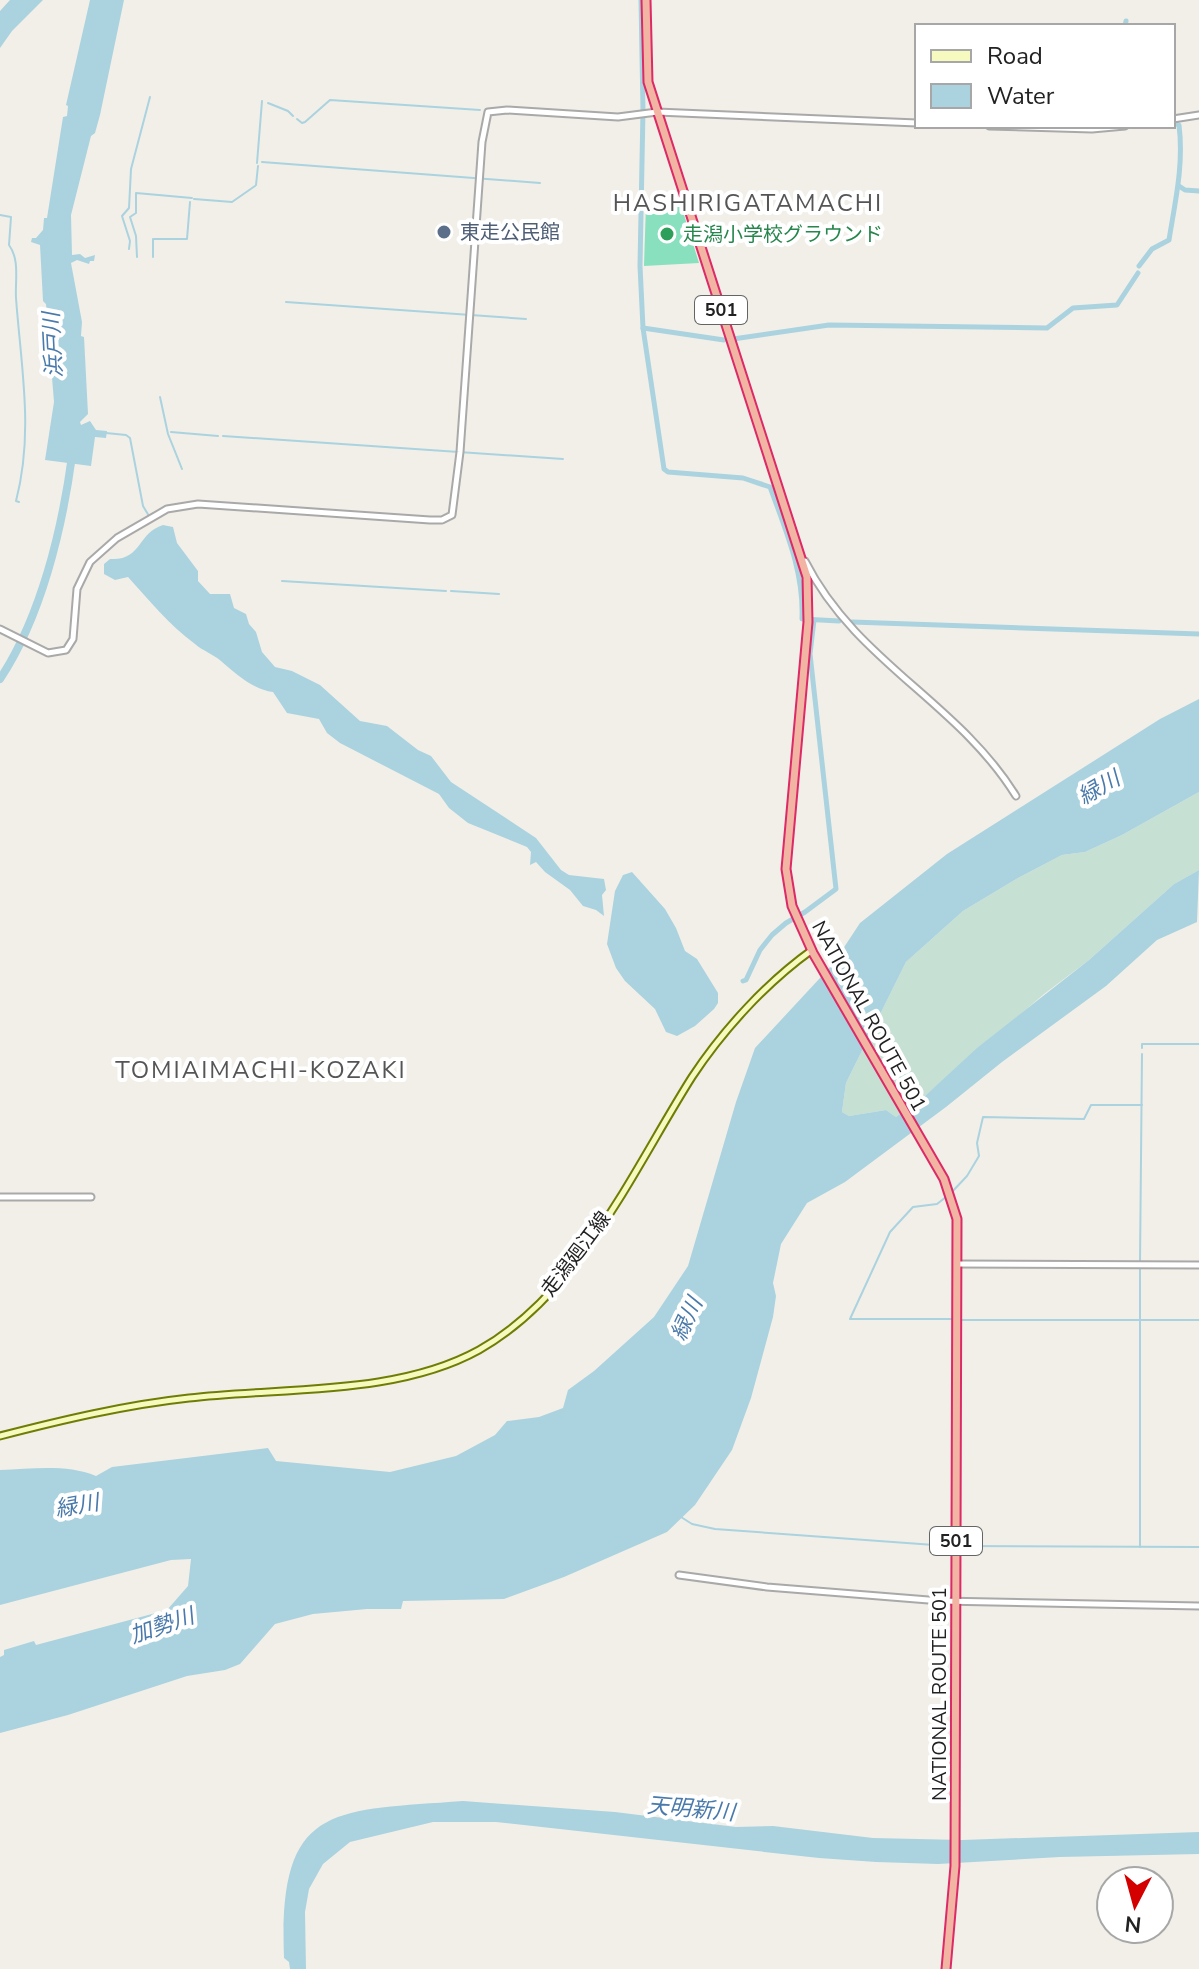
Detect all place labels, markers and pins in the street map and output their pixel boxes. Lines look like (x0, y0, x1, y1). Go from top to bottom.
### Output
place label: 東走公民館 (460, 219, 560, 246)
place label: 走潟小学校グラウンド (683, 221, 883, 248)
marker: 東走公民館 (435, 223, 453, 241)
marker: 走潟小学校グラウンド (658, 225, 676, 243)

